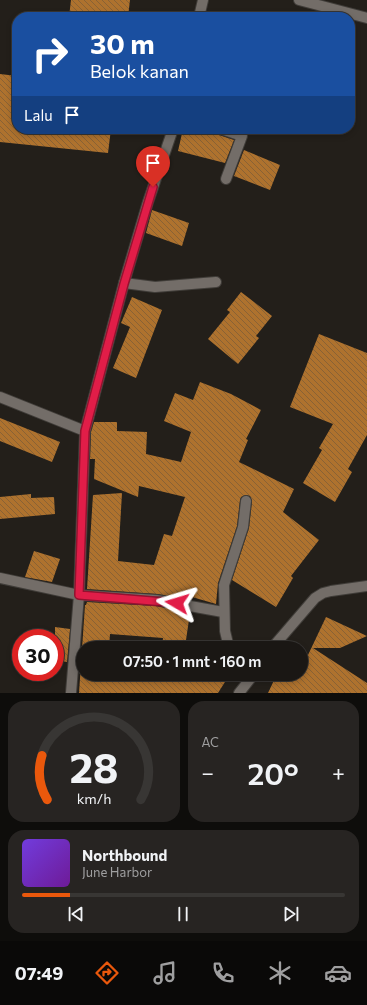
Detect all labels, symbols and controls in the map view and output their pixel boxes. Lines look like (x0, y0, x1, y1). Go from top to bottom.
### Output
text: 30 m (90, 26, 155, 60)
icon: right (24, 28, 76, 80)
text: Belok kanan (90, 60, 189, 82)
icon: arrive (61, 104, 83, 126)
text: Lalu (24, 106, 53, 124)
pin (136, 146, 170, 187)
icon: arrive (142, 152, 164, 174)
position arrow (156, 582, 198, 624)
speed limit sign: 30 (12, 629, 64, 681)
text: 07:50 · 1 mnt · 160 m (123, 652, 261, 670)
text: AC (202, 734, 219, 750)
text: 28 (69, 740, 118, 791)
text: 20° (247, 754, 299, 791)
text: − (202, 759, 214, 786)
text: + (332, 759, 345, 786)
text: km/h (76, 788, 111, 806)
text: Northbound (82, 846, 167, 864)
text: June Harbor (82, 864, 152, 880)
icon: previous (65, 903, 87, 925)
icon: pause (172, 903, 194, 925)
icon: next (280, 903, 302, 925)
icon: directions (93, 959, 121, 987)
icon: music (151, 959, 179, 987)
icon: phone (209, 959, 237, 987)
icon: climate (266, 959, 294, 987)
icon: car (324, 959, 352, 987)
text: 07:49 (15, 962, 63, 984)

